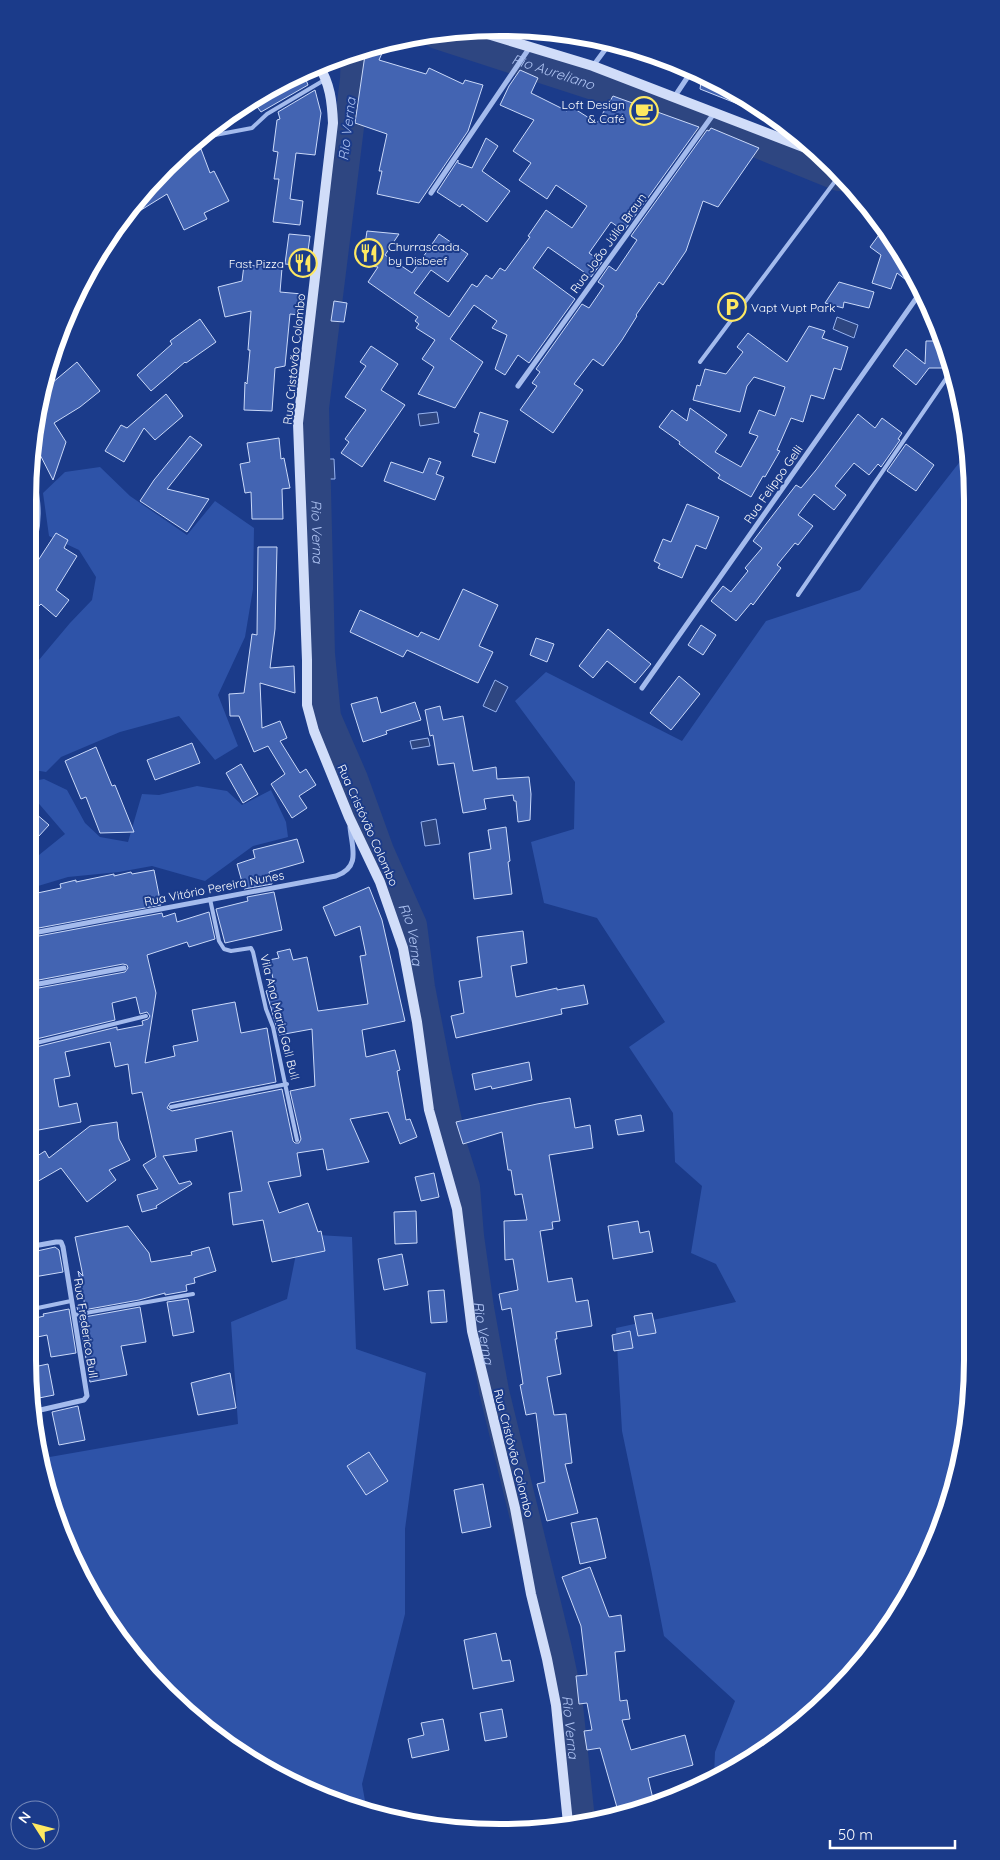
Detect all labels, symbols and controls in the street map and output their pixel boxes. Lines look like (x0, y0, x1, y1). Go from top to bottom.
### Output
water label: Rio Aureliano (509, 50, 597, 94)
water label: Rio Verna (334, 95, 360, 162)
cafe icon: Loft Design & Café (629, 96, 659, 126)
place label: Loft Design & Café (562, 97, 625, 126)
street label: Rua João Júlio Braun (567, 190, 649, 296)
restaurant icon: Churrascada by Disbeef (354, 238, 384, 268)
place label: Churrascada by Disbeef (388, 239, 460, 268)
restaurant icon: Fast Pizza (288, 248, 318, 278)
place label: Fast Pizza (229, 256, 284, 271)
parking icon: Vapt Vupt Park (717, 292, 747, 322)
street label: Rua Cristóvão Colombo (280, 293, 308, 425)
place label: Vapt Vupt Park (751, 300, 835, 315)
street label: Rua Felippo Gelli (740, 442, 806, 526)
water label: Rio Verna (307, 499, 327, 565)
street label: Rua Cristóvão Colombo (334, 762, 402, 888)
street label: Rua Vitório Pereira Nunes (143, 867, 286, 909)
water label: Rio Verna (394, 900, 426, 968)
street label: Vila Ana Maria Gall Bull (257, 953, 303, 1081)
street label: Rua Frederico Bull (71, 1277, 101, 1379)
water label: Rio Verna (469, 1300, 498, 1367)
street label: Rua Cristóvão Colombo (491, 1387, 537, 1519)
water label: Rio Verna (558, 1695, 583, 1761)
north arrow (10, 1800, 60, 1850)
text: N (14, 1808, 35, 1827)
scale bar (830, 1818, 955, 1850)
text: 50 m (838, 1825, 873, 1844)

